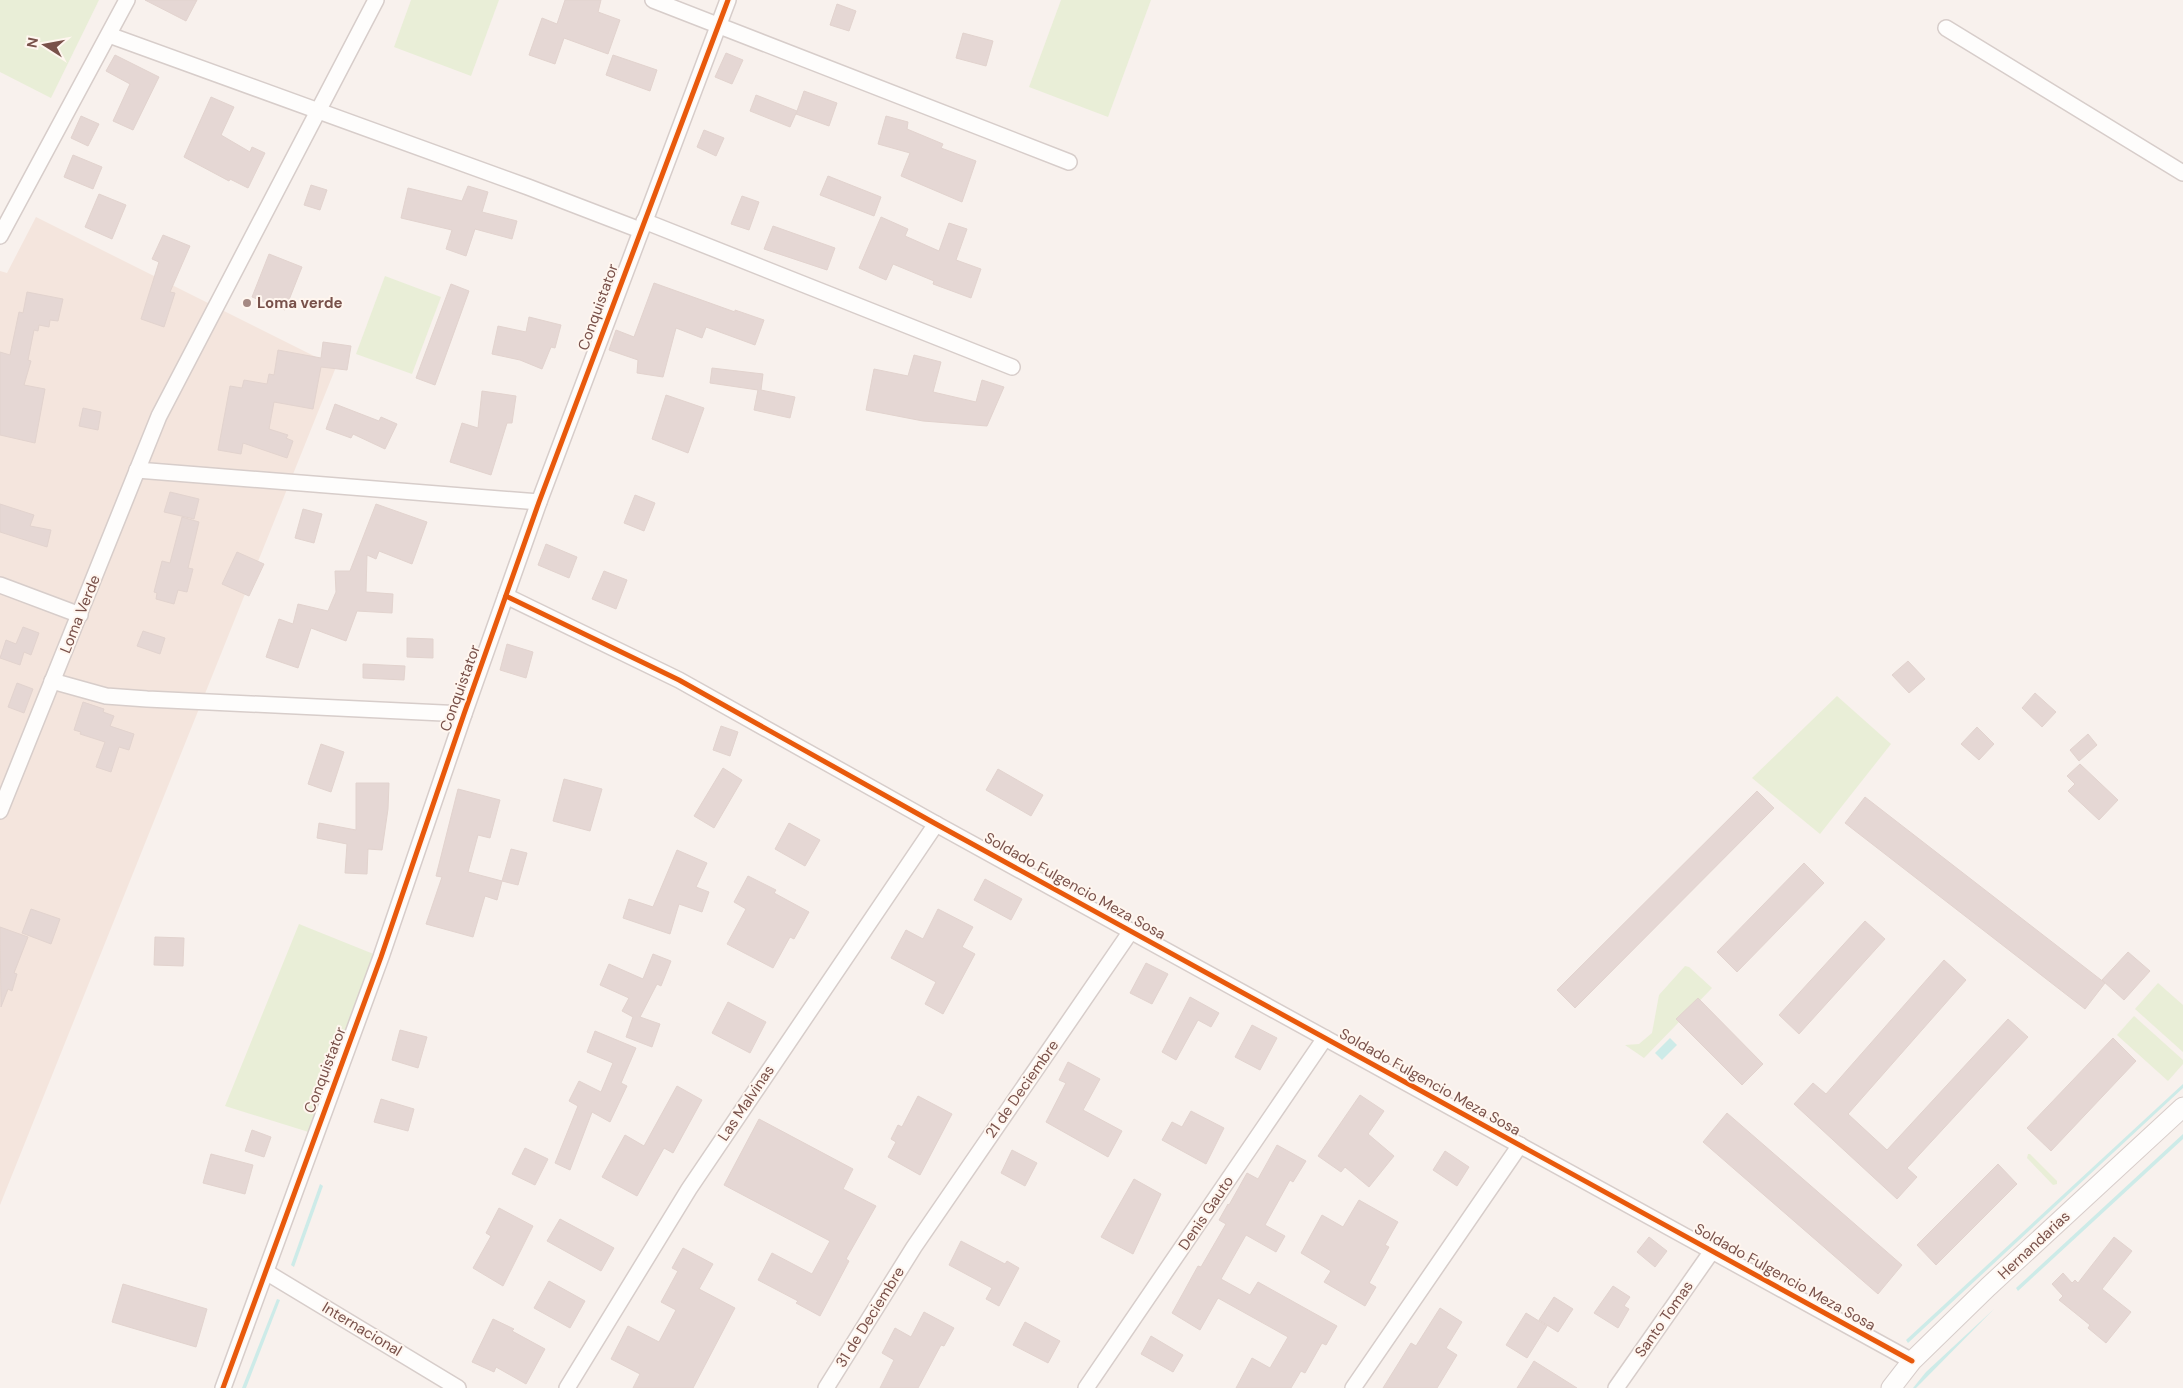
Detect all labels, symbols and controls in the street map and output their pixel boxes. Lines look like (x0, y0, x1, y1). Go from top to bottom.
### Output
north arrow (20, 20, 70, 70)
text: N (22, 36, 42, 49)
street label: Conquistator (573, 260, 623, 353)
place label: Loma verde (257, 293, 343, 313)
marker: Loma verde (241, 297, 253, 309)
street label: Loma Verde (55, 572, 105, 656)
street label: Conquistator (435, 641, 485, 734)
street label: Soldado Fulgencio Meza Sosa (981, 828, 1169, 944)
street label: Conquistator (299, 1024, 351, 1116)
street label: Soldado Fulgencio Meza Sosa (1336, 1024, 1524, 1140)
street label: 21 de Deciembre (981, 1036, 1063, 1142)
street label: Las Malvinas (713, 1061, 779, 1145)
street label: Denis Gauto (1174, 1172, 1238, 1254)
street label: Hernandarias (1994, 1206, 2074, 1284)
street label: Soldado Fulgencio Meza Sosa (1691, 1219, 1879, 1335)
street label: 31 de Deciembre (831, 1263, 909, 1371)
street label: Santo Tomas (1630, 1277, 1698, 1361)
street label: Internacional (318, 1297, 406, 1361)

